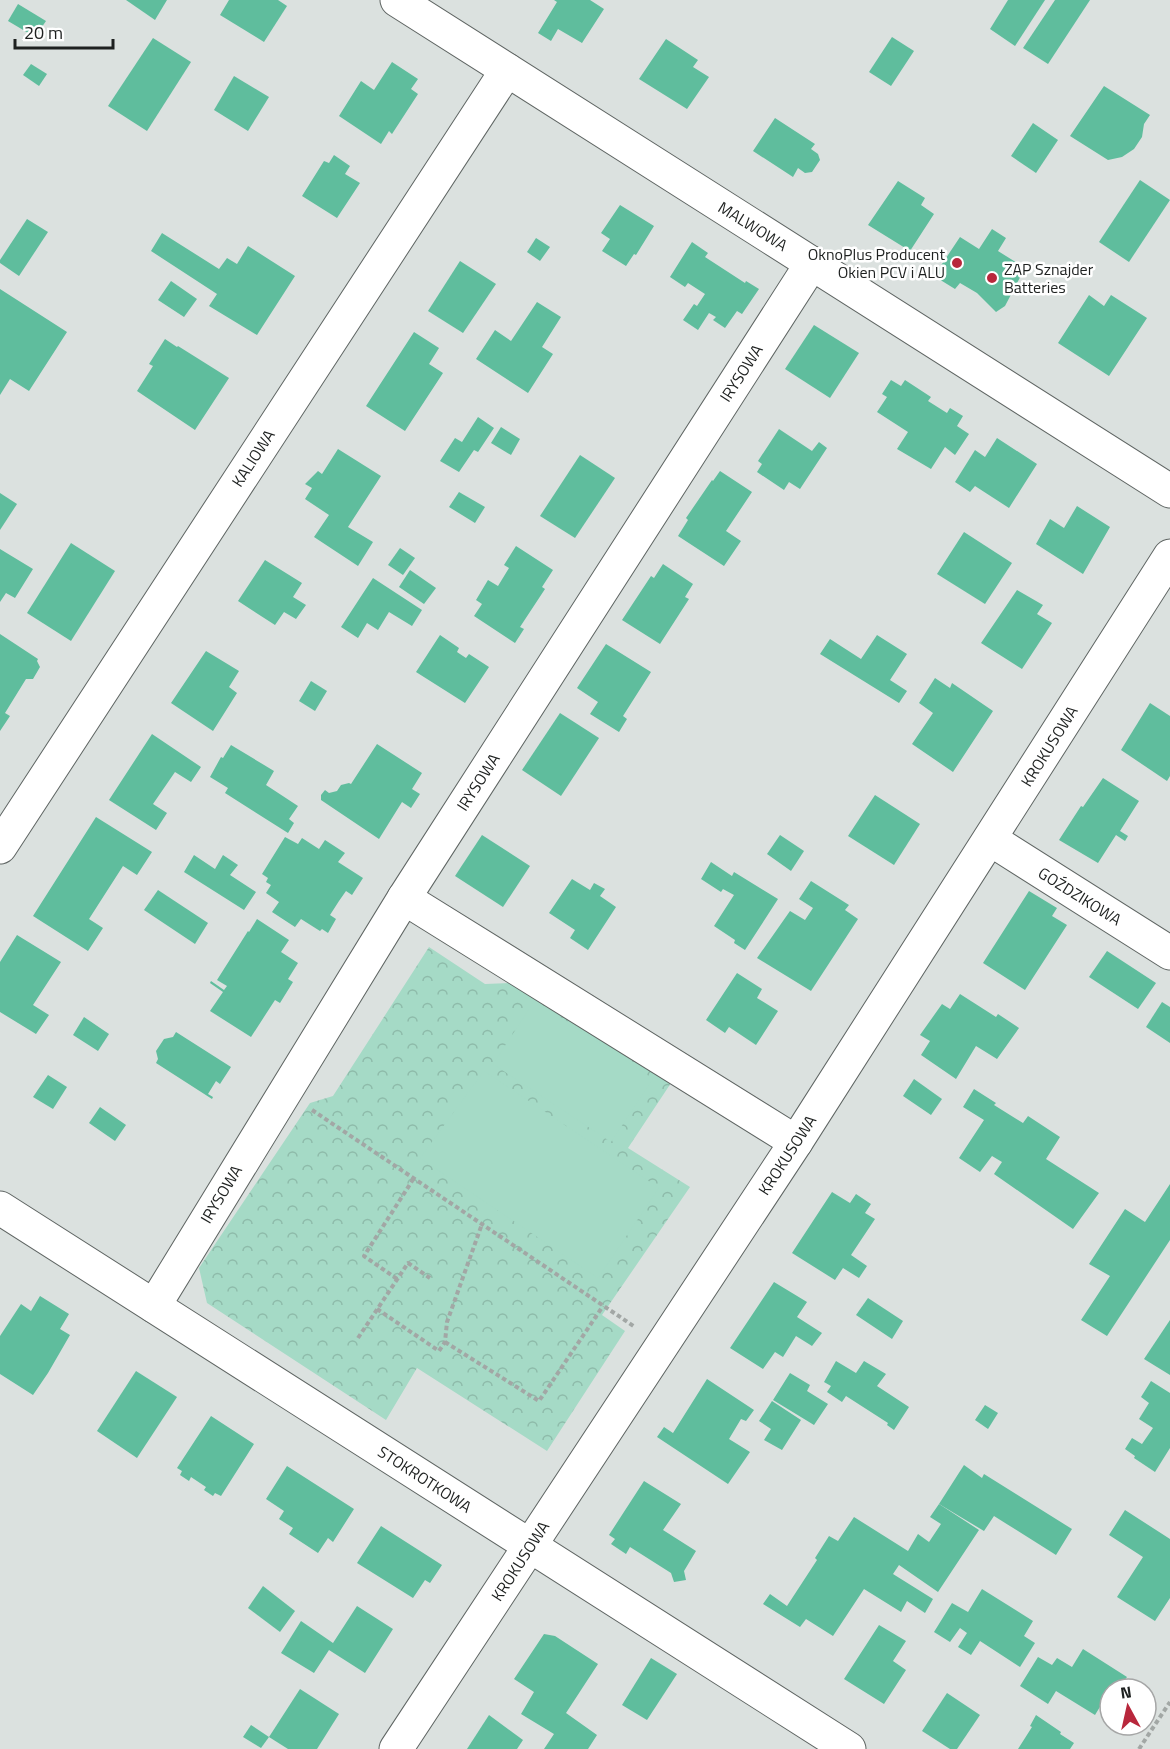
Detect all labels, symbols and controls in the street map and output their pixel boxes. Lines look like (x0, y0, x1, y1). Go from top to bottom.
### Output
scale bar (15, 12, 112, 50)
text: 20 m (24, 19, 63, 46)
street label: MALWOWA (714, 195, 793, 257)
place label: OknoPlus Producent Okien PCV i ALU (808, 242, 945, 284)
marker: OknoPlus Producent Okien PCV i ALU (950, 256, 964, 270)
place label: ZAP Sznajder Batteries (1004, 257, 1094, 299)
marker: ZAP Sznajder Batteries (985, 271, 999, 285)
street label: IRYSOWA (713, 339, 769, 407)
street label: KALIOWA (225, 424, 281, 491)
street label: KROKUSOWA (1015, 700, 1084, 791)
street label: IRYSOWA (450, 748, 506, 816)
street label: GOŹDZIKOWA (1034, 861, 1127, 931)
street label: KROKUSOWA (752, 1110, 822, 1200)
street label: IRYSOWA (194, 1160, 248, 1228)
street label: STOKROTKOWA (373, 1440, 477, 1519)
street label: KROKUSOWA (485, 1516, 555, 1606)
north arrow (1098, 1677, 1158, 1737)
text: N (1119, 1679, 1133, 1705)

